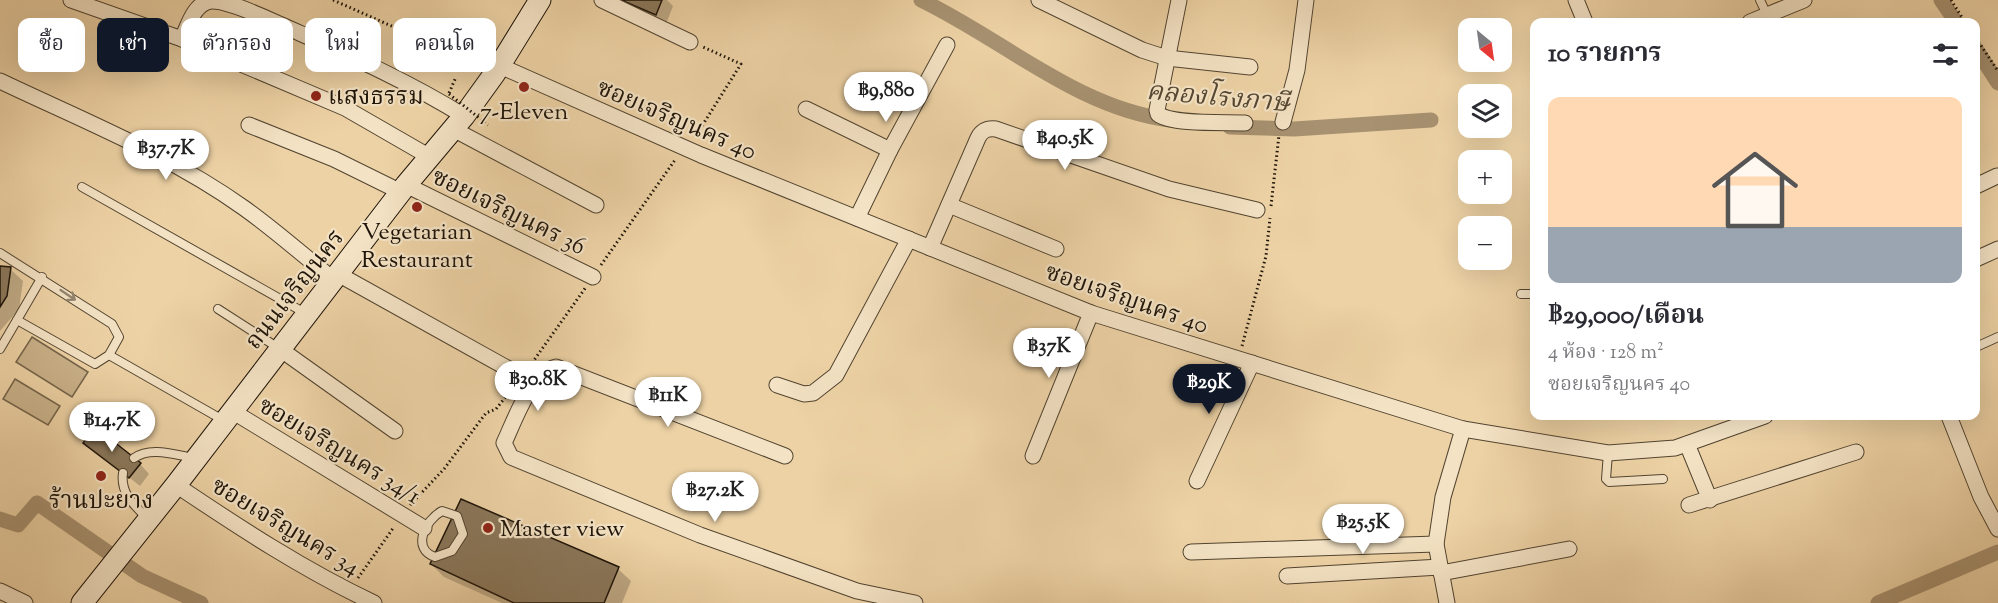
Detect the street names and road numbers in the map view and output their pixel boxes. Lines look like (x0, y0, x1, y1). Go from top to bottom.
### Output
street label: ซอยเจริญนคร 40 (591, 72, 761, 170)
street label: ซอยเจริญนคร 36 (426, 161, 591, 265)
street label: ถนนเจริญนคร (238, 223, 353, 357)
street label: ซอยเจริญนคร 40 (1040, 256, 1212, 344)
street label: ซอยเจริญนคร 34/1 (251, 390, 427, 514)
street label: ซอยเจริญนคร 34 (204, 470, 366, 585)

